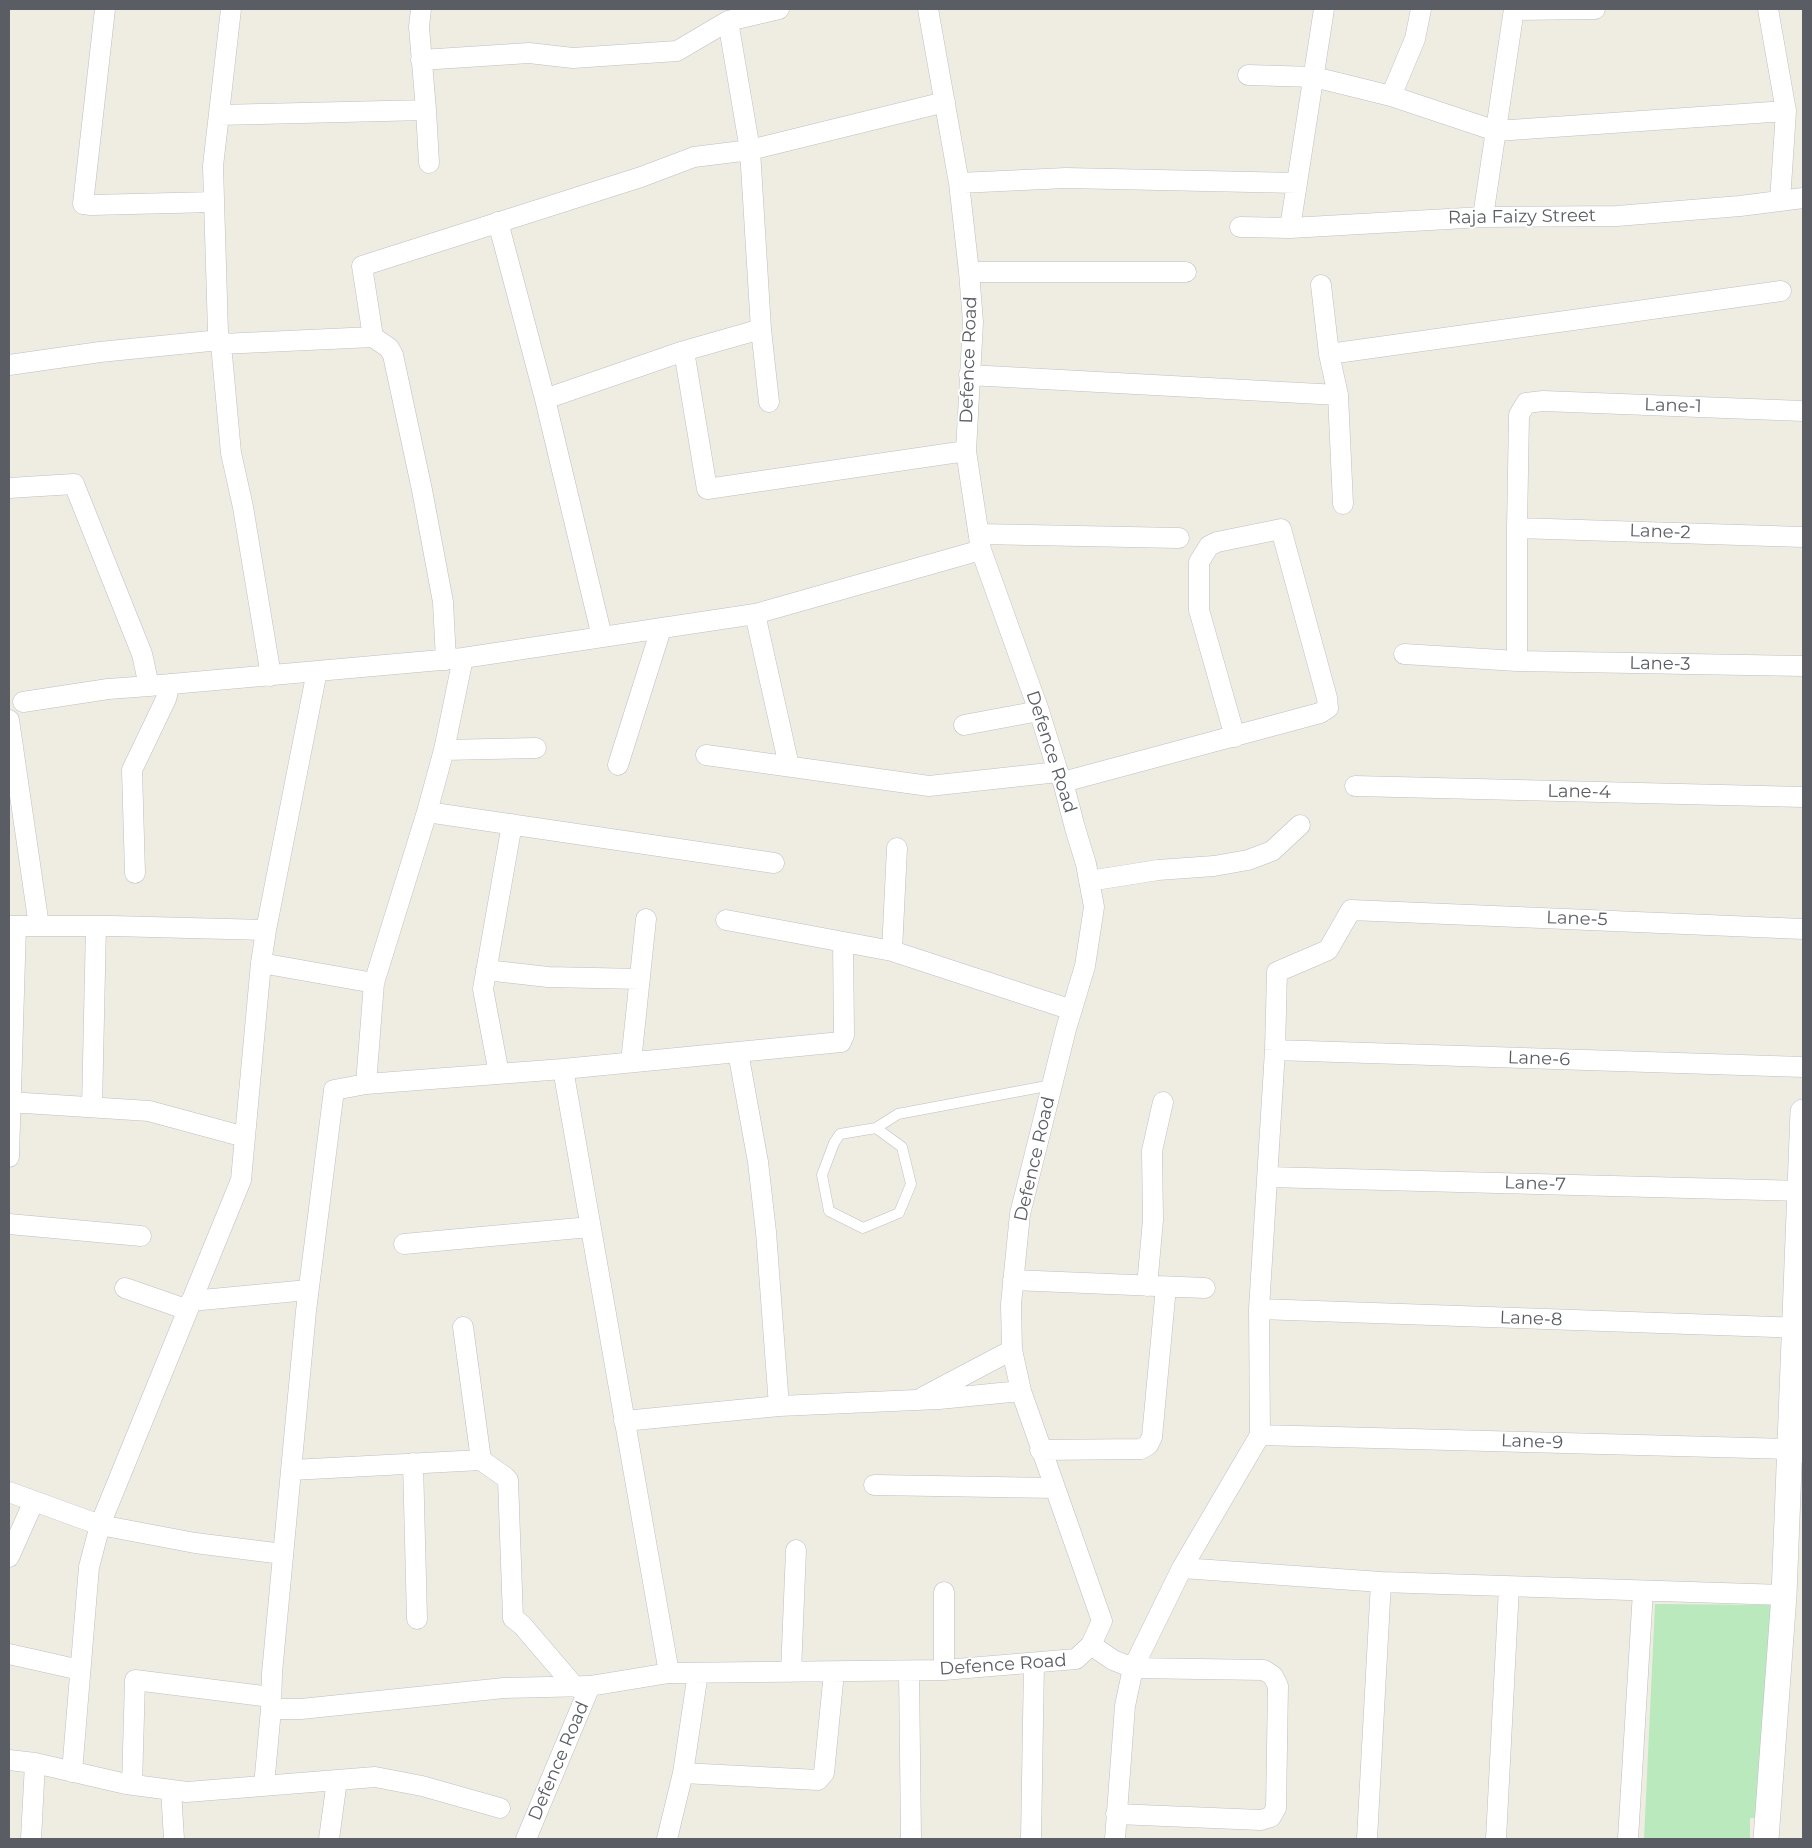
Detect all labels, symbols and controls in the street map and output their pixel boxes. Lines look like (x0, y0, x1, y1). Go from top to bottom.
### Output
street label: Raja Faizy Street (1448, 205, 1596, 229)
street label: Defence Road (956, 296, 982, 424)
street label: Lane-1 (1644, 394, 1702, 418)
street label: Lane-2 (1629, 520, 1691, 544)
street label: Lane-3 (1629, 653, 1691, 675)
street label: Defence Road (1021, 688, 1081, 816)
street label: Lane-4 (1547, 781, 1611, 803)
street label: Lane-5 (1546, 907, 1608, 931)
street label: Lane-6 (1507, 1047, 1571, 1071)
street label: Defence Road (1010, 1095, 1060, 1223)
street label: Lane-7 (1504, 1172, 1566, 1196)
street label: Lane-8 (1499, 1307, 1563, 1331)
street label: Lane-9 (1501, 1430, 1563, 1454)
street label: Defence Road (939, 1650, 1067, 1680)
street label: Defence Road (524, 1698, 594, 1824)

